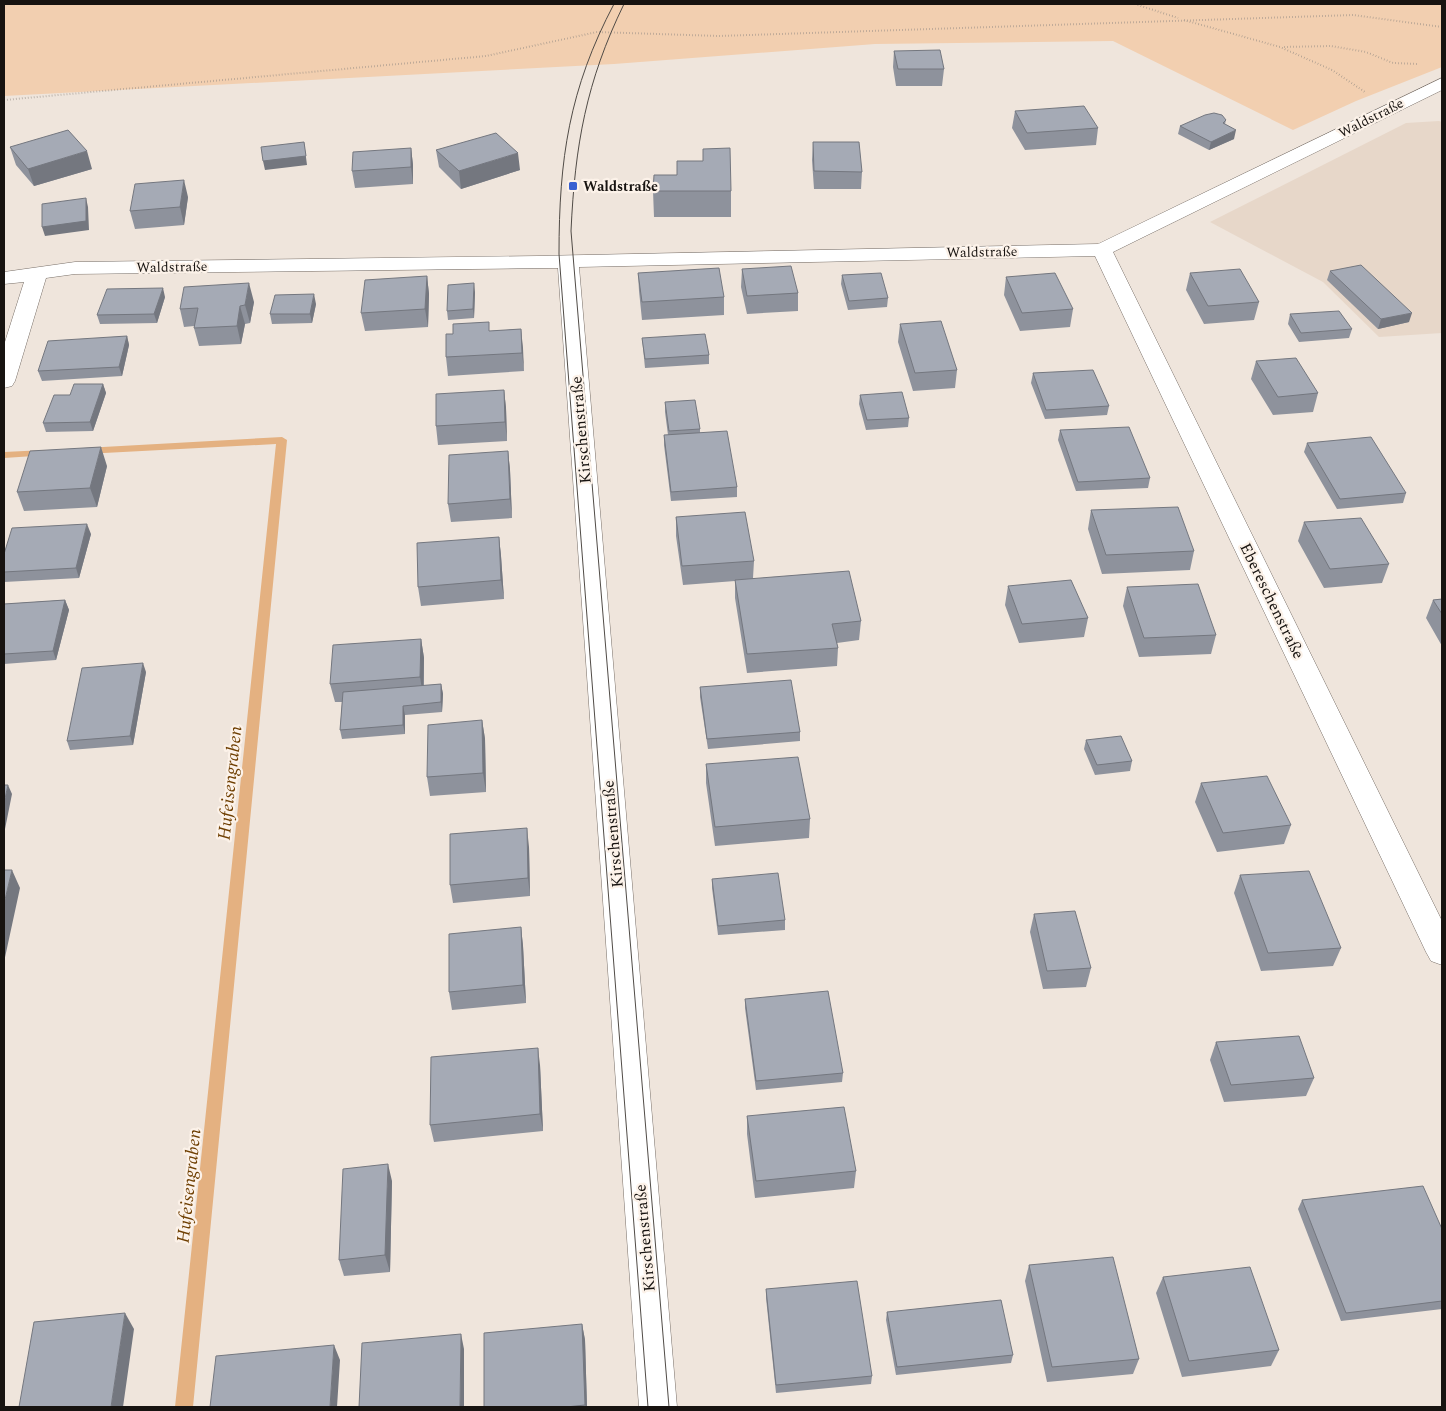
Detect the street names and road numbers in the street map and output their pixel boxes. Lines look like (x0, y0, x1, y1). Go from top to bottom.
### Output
street label: Waldstraße (1335, 92, 1408, 143)
street label: Waldstraße (946, 241, 1018, 263)
street label: Waldstraße (136, 256, 208, 278)
street label: Kirschenstraße (564, 375, 598, 485)
street label: Ebereschenstraße (1233, 539, 1311, 663)
street label: Kirschenstraße (596, 779, 630, 889)
street label: Kirschenstraße (628, 1183, 662, 1293)

